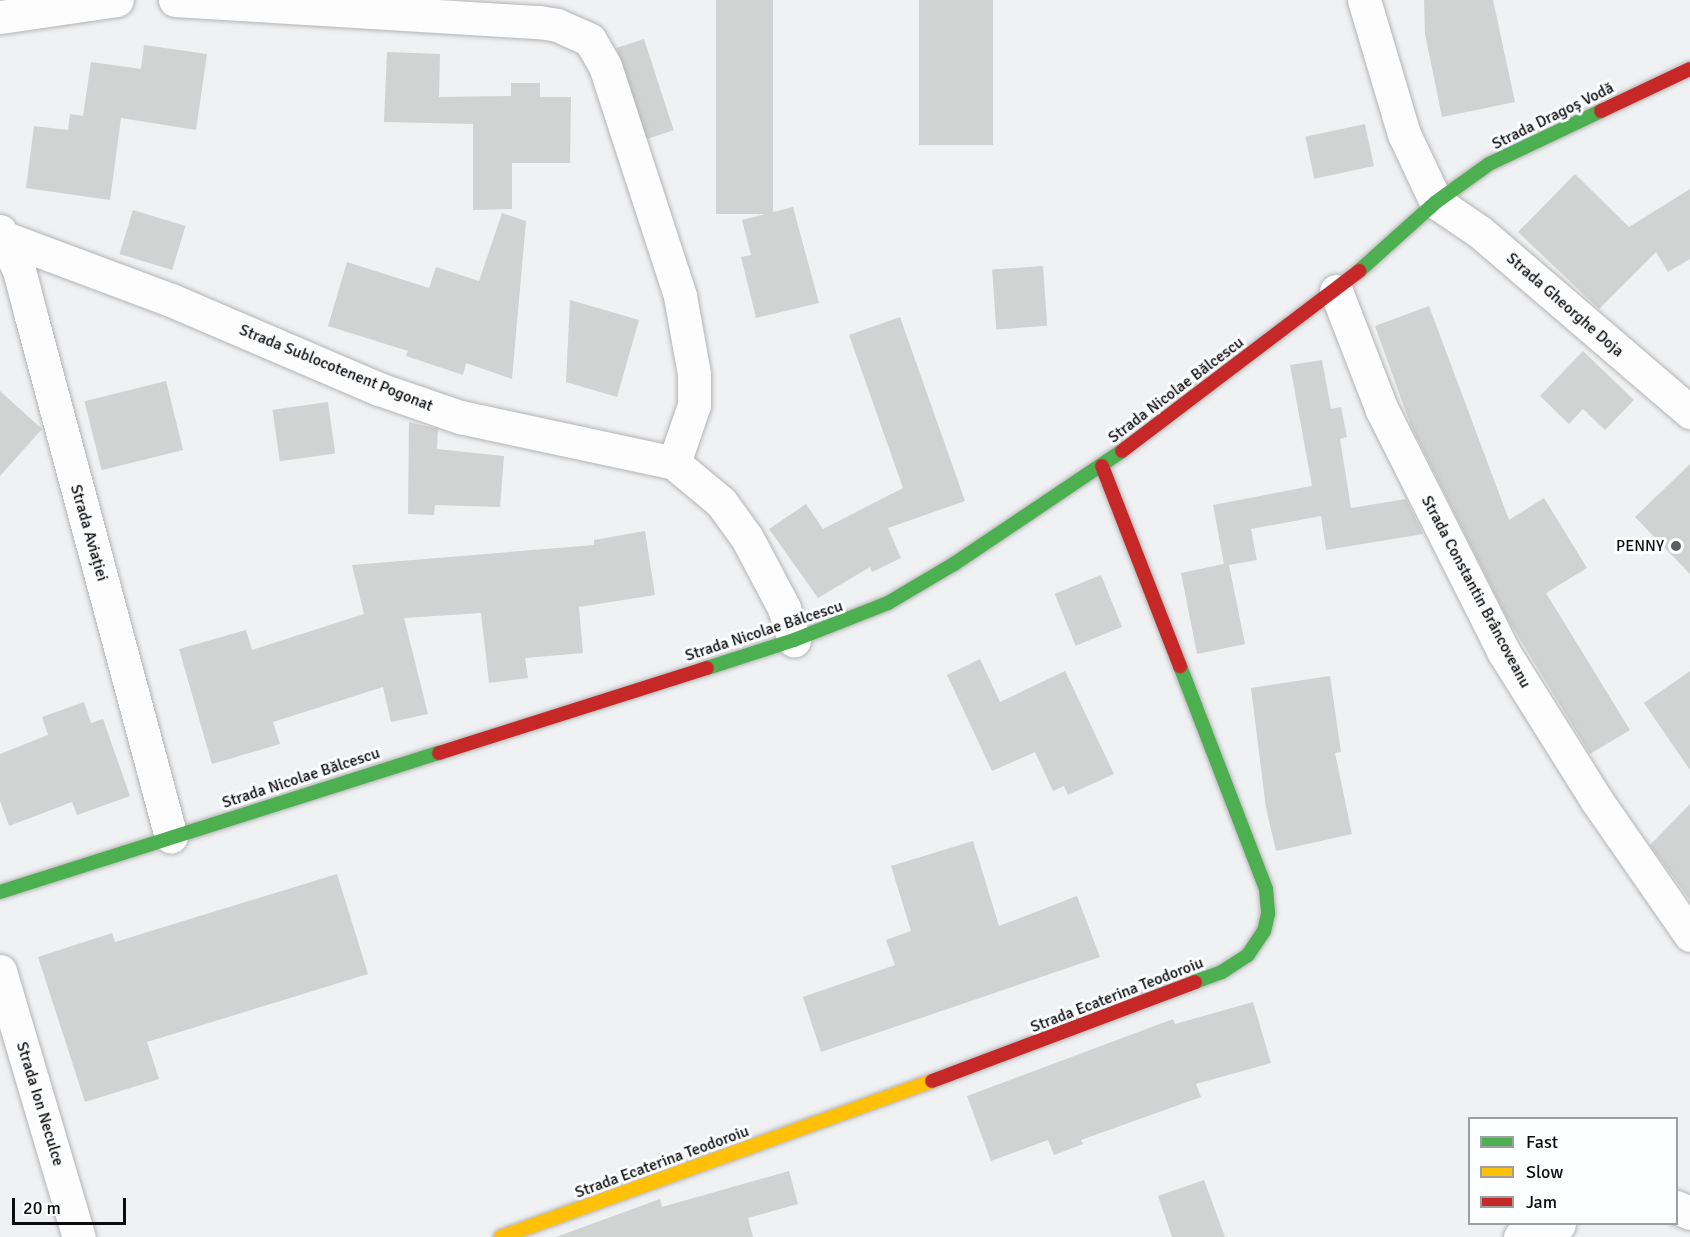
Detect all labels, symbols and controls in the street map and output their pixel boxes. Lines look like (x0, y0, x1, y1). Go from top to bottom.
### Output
street label: Strada Dragoș Vodă (1489, 78, 1617, 154)
street label: Strada Gheorghe Doja (1502, 249, 1628, 361)
street label: Strada Sublocotenent Pogonat (236, 320, 436, 416)
street label: Strada Nicolae Bălcescu (1104, 333, 1248, 447)
street label: Strada Aviației (66, 482, 112, 584)
street label: Strada Constantin Brâncoveanu (1417, 493, 1535, 691)
place label: PENNY (1616, 536, 1664, 556)
marker: PENNY (1669, 539, 1683, 553)
street label: Strada Nicolae Bălcescu (683, 596, 845, 666)
street label: Strada Nicolae Bălcescu (220, 743, 382, 813)
street label: Strada Ecaterina Teodoroiu (1028, 953, 1206, 1037)
street label: Strada Ion Neculce (12, 1040, 68, 1168)
legend (1468, 1117, 1678, 1225)
street label: Strada Ecaterina Teodoroiu (572, 1122, 752, 1202)
text: Fast (1526, 1131, 1558, 1153)
text: Slow (1526, 1161, 1563, 1183)
scale bar (15, 1186, 129, 1224)
text: Jam (1526, 1191, 1557, 1213)
text: 20 m (23, 1197, 61, 1219)

